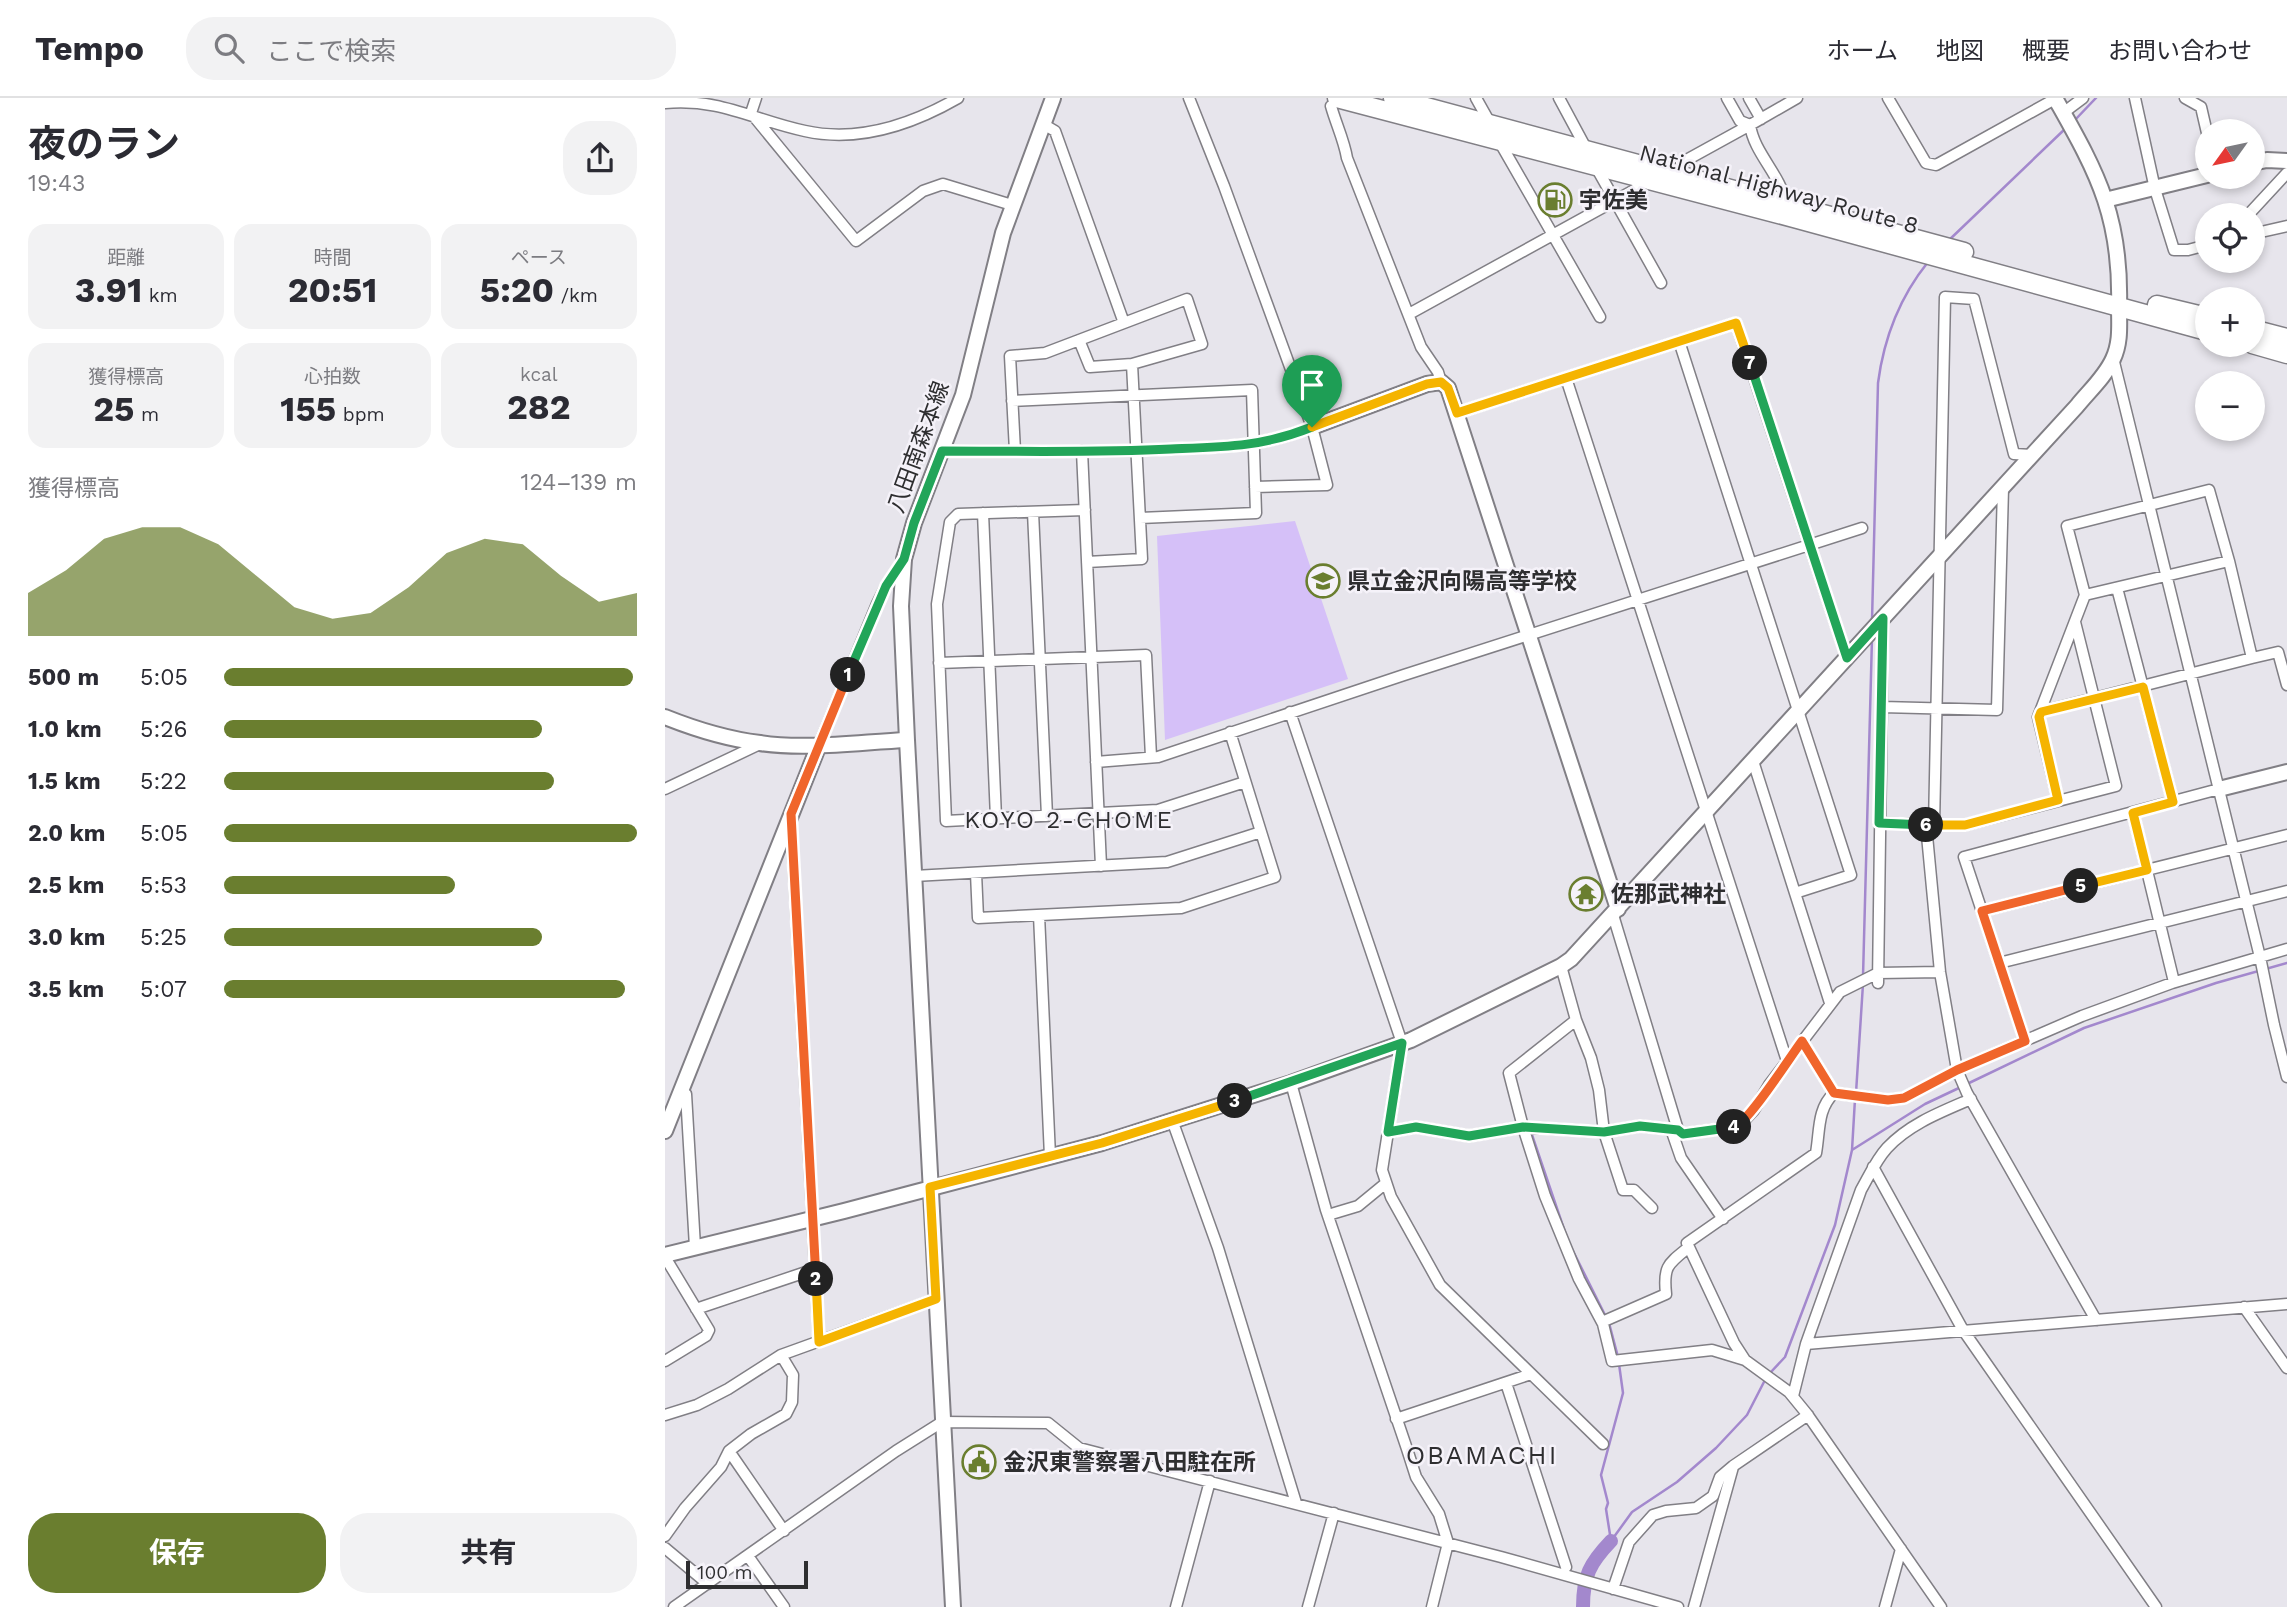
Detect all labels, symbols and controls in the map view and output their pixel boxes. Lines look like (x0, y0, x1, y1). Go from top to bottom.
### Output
search box (186, 17, 676, 80)
text: Tempo (35, 29, 144, 68)
icon: search (210, 29, 248, 67)
text: ここで検索 (266, 36, 396, 66)
text: ホーム (1827, 37, 1898, 65)
text: 地図 (1936, 37, 1984, 65)
text: 概要 (2022, 37, 2070, 65)
text: お問い合わせ (2108, 37, 2252, 65)
north arrow (2195, 119, 2265, 189)
map controls (2195, 119, 2265, 441)
button: share (563, 121, 637, 195)
text: 夜のラン (28, 122, 180, 166)
street label: National Highway Route 8 (1636, 139, 1921, 240)
text: 19:43 (28, 170, 85, 197)
fuel station icon: 宇佐美 (1536, 181, 1574, 219)
place label: 宇佐美 (1579, 187, 1648, 214)
button: locate (2195, 203, 2265, 273)
text: 距離 (107, 246, 145, 269)
text: 時間 (313, 246, 352, 269)
text: ペース (511, 246, 567, 269)
text: 3.91 (75, 269, 142, 311)
text: 20:51 (288, 269, 377, 311)
text: 5:20 (480, 269, 554, 311)
text: km (142, 284, 178, 307)
text: /km (554, 284, 598, 307)
button: + (2195, 287, 2265, 357)
pin: 7 (1733, 345, 1767, 380)
text: 7 (1744, 351, 1755, 374)
pin (1282, 355, 1342, 427)
text: kcal (520, 363, 558, 386)
text: 獲得標高 (88, 365, 164, 388)
text: 心拍数 (304, 365, 361, 388)
icon: arrive (1293, 366, 1331, 404)
button: − (2195, 371, 2265, 441)
street label: 八田南森本線 (882, 378, 955, 517)
text: 282 (507, 386, 571, 428)
text: 25 (93, 388, 135, 430)
text: 155 (280, 388, 336, 430)
text: m (135, 403, 159, 426)
text: bpm (336, 403, 385, 426)
text: 124–139 m (521, 469, 637, 496)
text: 獲得標高 (28, 475, 120, 502)
school or university icon: 県立金沢向陽高等学校 (1304, 562, 1342, 600)
place label: 県立金沢向陽高等学校 (1347, 568, 1577, 595)
pin: 1 (831, 658, 865, 692)
text: 1 (843, 663, 852, 686)
text: 500 m (28, 664, 99, 691)
text: 5:05 (140, 664, 188, 691)
text: 1.0 km (28, 716, 102, 743)
text: 5:26 (140, 716, 188, 743)
text: 1.5 km (28, 768, 101, 795)
text: 5:22 (140, 768, 187, 795)
district label: KOYO 2-CHOME (964, 806, 1174, 834)
pin: 6 (1909, 808, 1943, 842)
text: 6 (1920, 813, 1931, 836)
text: 2.0 km (28, 820, 106, 847)
text: 5:05 (140, 820, 188, 847)
pin: 5 (2063, 868, 2099, 904)
text: 2.5 km (28, 872, 104, 899)
text: 5:53 (140, 872, 187, 899)
text: 5 (2075, 874, 2086, 897)
temple icon: 佐那武神社 (1567, 875, 1605, 913)
place label: 佐那武神社 (1611, 881, 1726, 908)
text: 3.0 km (28, 924, 105, 951)
text: 5:25 (140, 924, 187, 951)
text: 3.5 km (28, 976, 104, 1003)
text: 5:07 (140, 976, 187, 1003)
pin: 3 (1217, 1084, 1253, 1118)
text: 3 (1229, 1089, 1240, 1112)
pin: 4 (1717, 1110, 1751, 1144)
text: 4 (1727, 1115, 1740, 1138)
pin: 2 (799, 1262, 833, 1296)
text: 2 (810, 1267, 821, 1290)
district label: OBAMACHI (1406, 1440, 1558, 1470)
public building icon: 金沢東警察署八田駐在所 (960, 1443, 998, 1481)
place label: 金沢東警察署八田駐在所 (1003, 1449, 1256, 1476)
button: 保存 (28, 1513, 326, 1593)
button: 共有 (340, 1513, 637, 1593)
scale bar (686, 1558, 809, 1590)
text: 100 m (697, 1561, 753, 1584)

